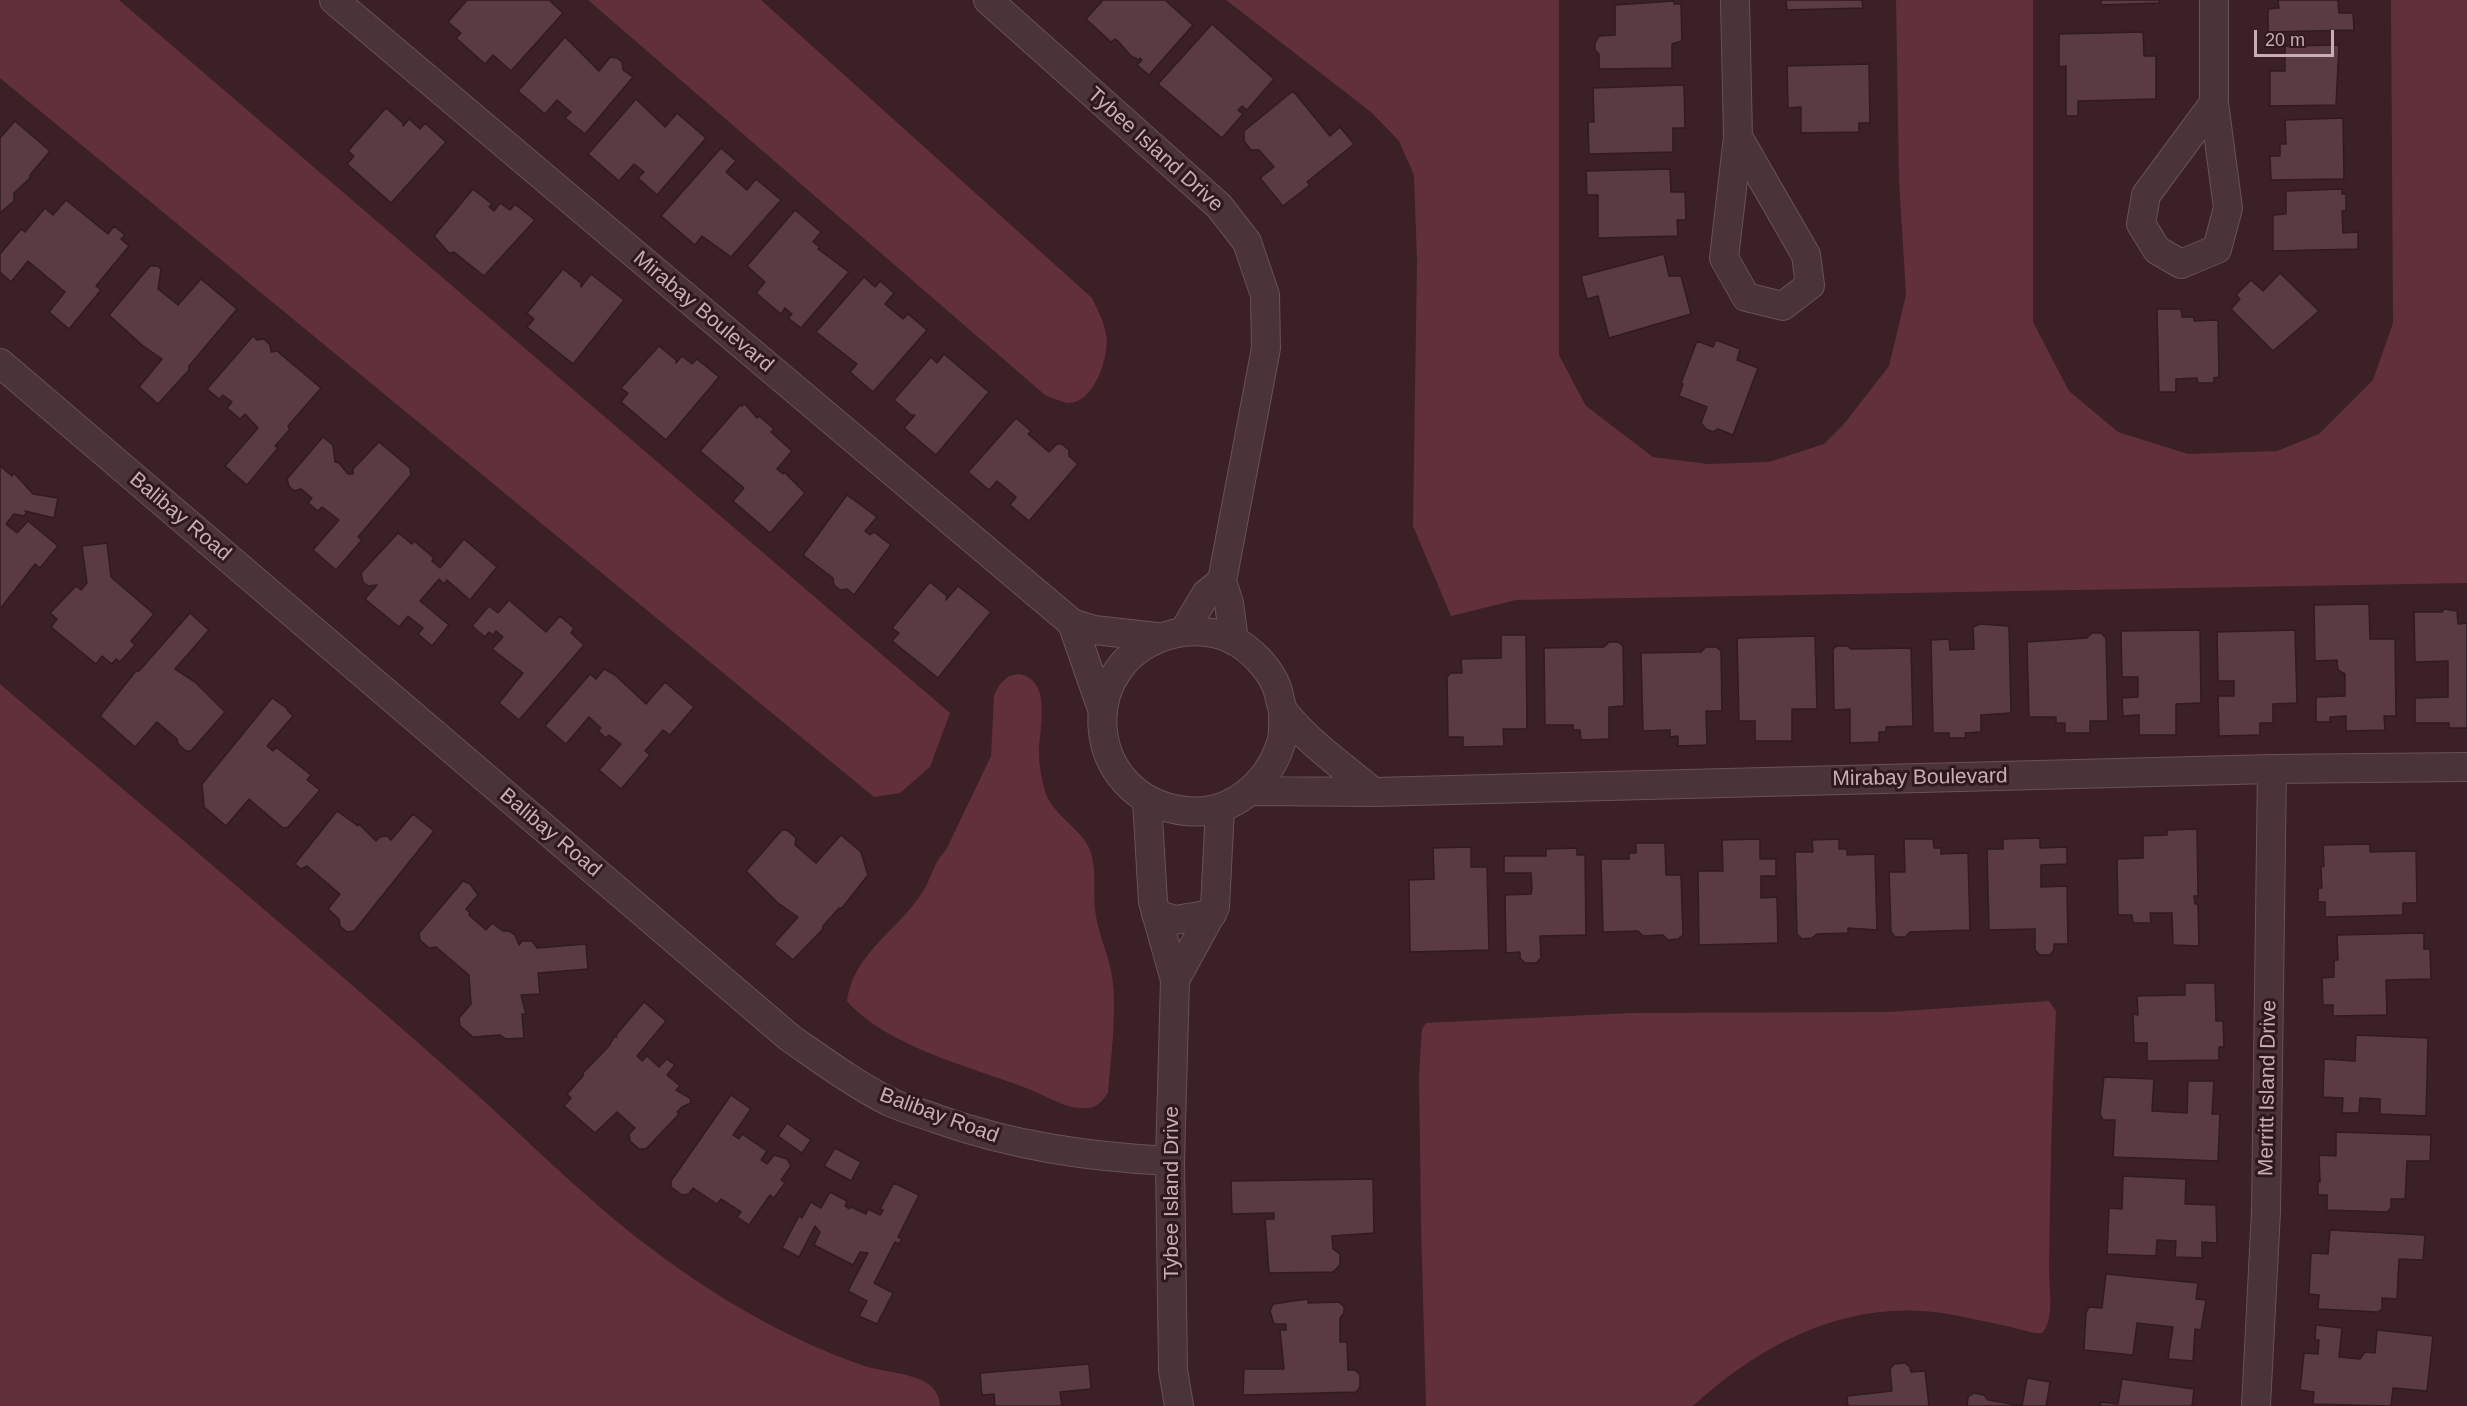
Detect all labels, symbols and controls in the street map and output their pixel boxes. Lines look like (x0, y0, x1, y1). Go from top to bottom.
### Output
scale bar (2257, 18, 2336, 56)
text: 20 m (2265, 30, 2305, 50)
street label: Tybee Island Drive (1082, 82, 1228, 218)
street label: Mirabay Boulevard (628, 246, 778, 378)
street label: Balibay Road (124, 467, 236, 567)
street label: Mirabay Boulevard (1832, 764, 2008, 792)
street label: Balibay Road (494, 783, 606, 883)
street label: Merritt Island Drive (2254, 1000, 2282, 1176)
street label: Balibay Road (876, 1083, 1002, 1149)
street label: Tybee Island Drive (1159, 1106, 1185, 1280)

